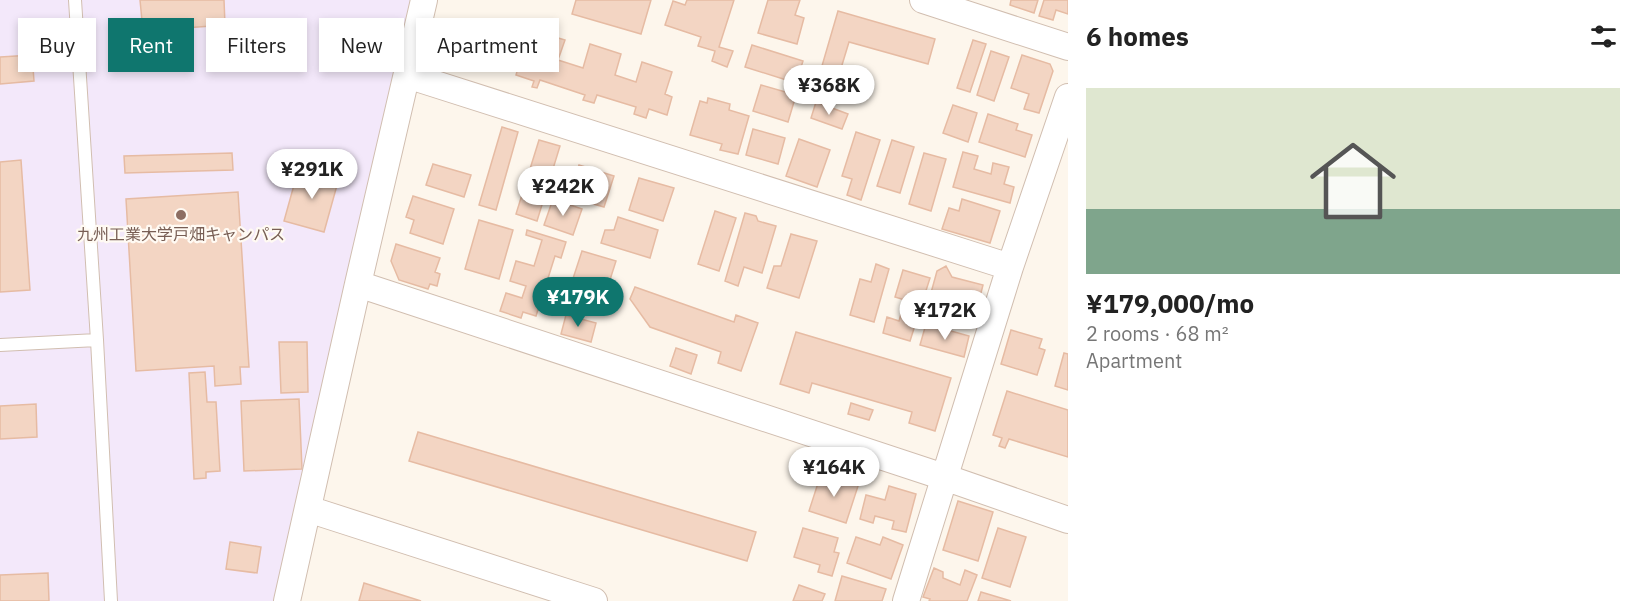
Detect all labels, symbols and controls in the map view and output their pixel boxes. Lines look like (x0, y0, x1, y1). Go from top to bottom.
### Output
chip: Buy (18, 18, 96, 72)
chip: Rent (108, 18, 194, 72)
chip: Filters (206, 18, 307, 72)
chip: New (319, 18, 404, 72)
chip: Apartment (416, 18, 559, 72)
text: 6 homes (1086, 19, 1189, 53)
icon: filters (1587, 20, 1620, 53)
pin: ¥368K (787, 65, 871, 116)
text: ¥368K (798, 71, 860, 98)
icon: home (1299, 127, 1407, 235)
pin: ¥291K (270, 149, 354, 200)
text: ¥291K (281, 155, 343, 182)
pin: ¥242K (521, 166, 605, 217)
text: ¥242K (532, 172, 594, 199)
marker: 九州工業大学戸畑キャンパス (174, 208, 188, 222)
place label: 九州工業大学戸畑キャンパス (77, 224, 285, 244)
pin: ¥179K (536, 277, 620, 328)
text: ¥179K (547, 283, 609, 310)
text: ¥179,000/mo (1086, 286, 1254, 320)
pin: ¥172K (903, 290, 987, 341)
text: ¥172K (914, 296, 976, 323)
text: 2 rooms · 68 m² (1086, 320, 1229, 347)
text: Apartment (1086, 347, 1182, 374)
pin: ¥164K (792, 447, 876, 498)
text: ¥164K (803, 453, 865, 480)

